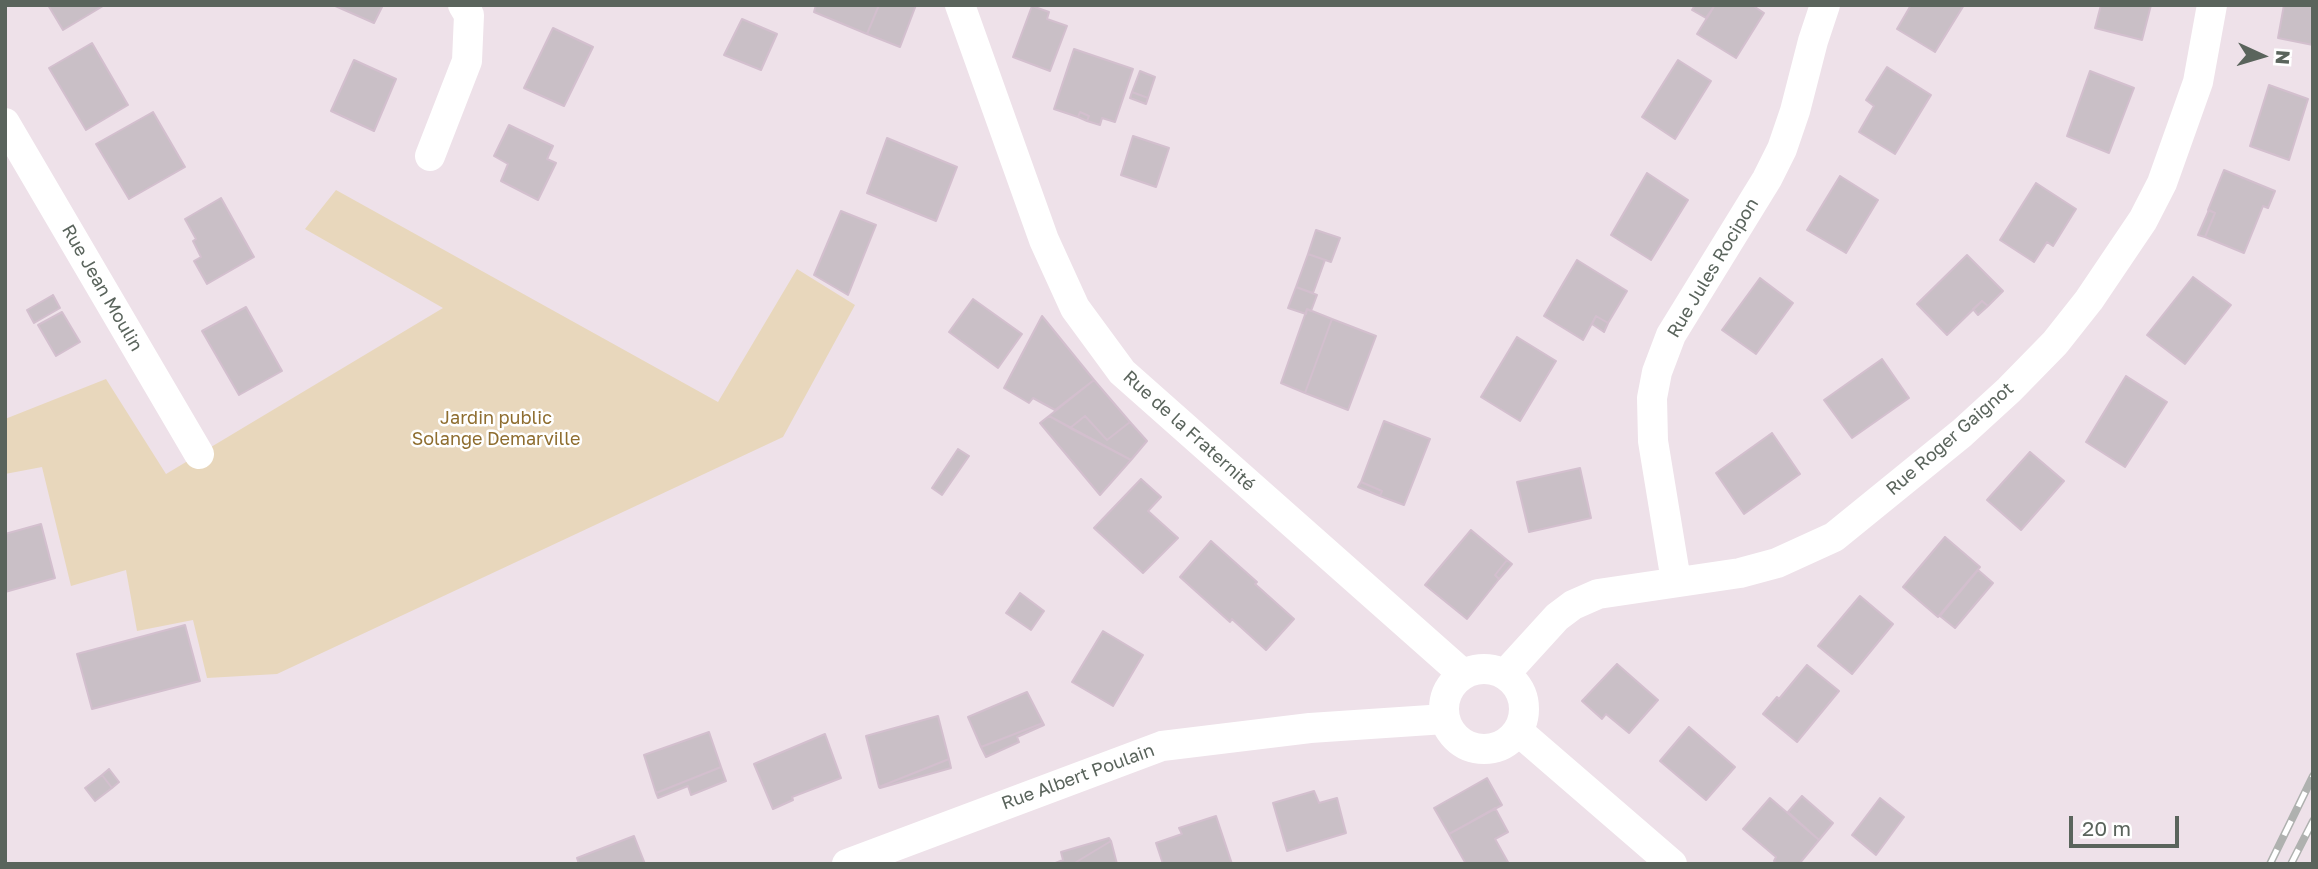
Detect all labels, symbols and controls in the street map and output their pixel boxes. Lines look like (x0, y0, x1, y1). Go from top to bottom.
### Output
north arrow (2227, 21, 2297, 91)
text: N (2271, 49, 2295, 66)
street label: Rue Jules Rocipon (1663, 194, 1763, 342)
street label: Rue Jean Moulin (57, 221, 147, 355)
street label: Rue de la Fraternité (1119, 366, 1259, 496)
street label: Rue Roger Gaignot (1882, 378, 2018, 500)
park label: Jardin public Solange Demarville (412, 407, 580, 450)
street label: Rue Albert Poulain (999, 739, 1157, 815)
scale bar (2073, 802, 2183, 846)
text: 20 m (2082, 815, 2131, 841)

